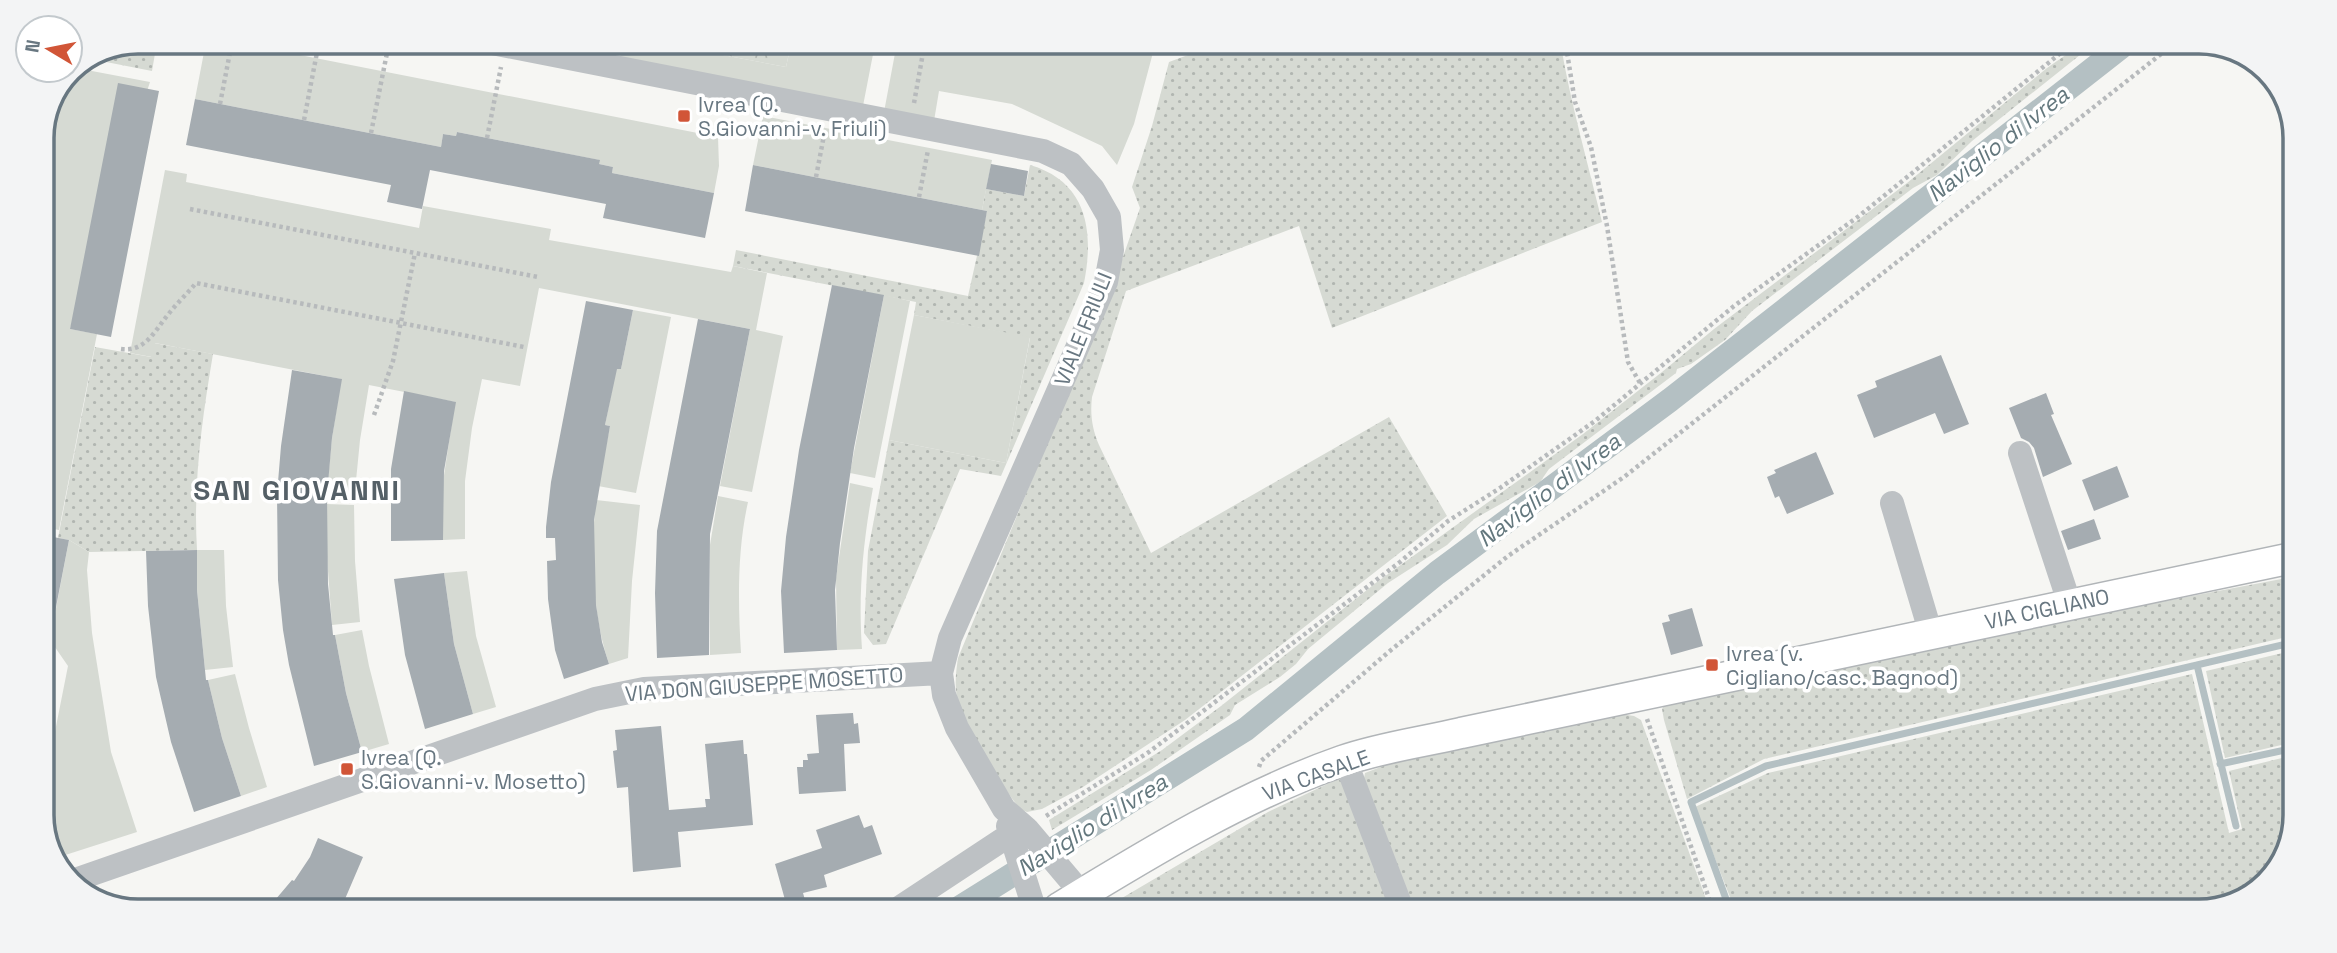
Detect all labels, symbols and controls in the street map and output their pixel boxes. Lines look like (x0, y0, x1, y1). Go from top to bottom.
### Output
north arrow (14, 14, 84, 84)
text: N (19, 38, 46, 55)
water label: Naviglio di Ivrea (1921, 79, 2075, 209)
place label: Ivrea (Q. S.Giovanni-v. Friuli) (698, 91, 886, 142)
marker: Ivrea (Q. S.Giovanni-v. Friuli) (676, 108, 692, 124)
street label: VIALE FRIULI (1048, 268, 1118, 390)
water label: Naviglio di Ivrea (1471, 426, 1627, 554)
district label: SAN GIOVANNI (193, 472, 401, 508)
street label: VIA CIGLIANO (1982, 583, 2112, 635)
place label: Ivrea (v. Cigliano/casc. Bagnod) (1726, 640, 1958, 691)
marker: Ivrea (v. Cigliano/casc. Bagnod) (1704, 657, 1720, 673)
street label: VIA DON GIUSEPPE MOSETTO (624, 661, 904, 707)
street label: VIA CASALE (1259, 743, 1373, 807)
place label: Ivrea (Q. S.Giovanni-v. Mosetto) (361, 744, 586, 795)
marker: Ivrea (Q. S.Giovanni-v. Mosetto) (339, 761, 355, 777)
water label: Naviglio di Ivrea (1011, 766, 1173, 883)

